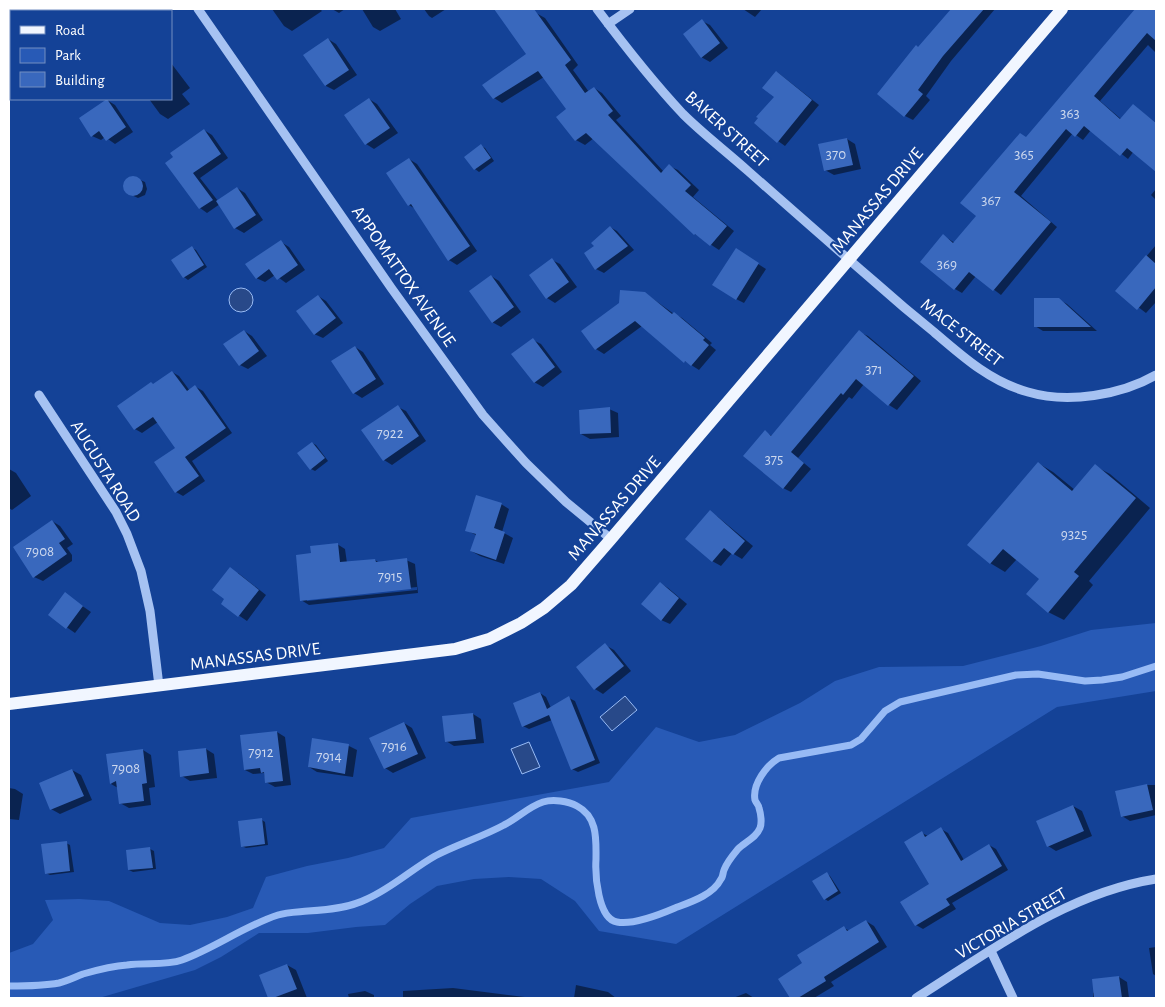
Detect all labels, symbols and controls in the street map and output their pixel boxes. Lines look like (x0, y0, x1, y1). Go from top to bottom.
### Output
legend (10, 10, 172, 100)
text: Road (55, 23, 85, 38)
text: Park (55, 48, 81, 63)
text: Building (55, 73, 105, 88)
street label: BAKER STREET (681, 88, 771, 172)
house number: 363 (1060, 106, 1080, 121)
street label: MANASSAS DRIVE (829, 144, 927, 257)
house number: 370 (826, 147, 846, 162)
house number: 365 (1014, 147, 1034, 162)
house number: 367 (981, 193, 1001, 208)
street label: APPOMATTOX AVENUE (348, 203, 459, 350)
house number: 369 (937, 257, 957, 272)
street label: MACE STREET (917, 295, 1006, 370)
house number: 371 (865, 362, 883, 377)
street label: AUGUSTA ROAD (67, 418, 143, 525)
house number: 7922 (377, 426, 404, 441)
house number: 375 (765, 452, 783, 467)
street label: MANASSAS DRIVE (565, 453, 665, 564)
house number: 9325 (1061, 527, 1087, 542)
house number: 7908 (26, 544, 54, 559)
house number: 7915 (378, 569, 402, 584)
street label: MANASSAS DRIVE (189, 640, 322, 674)
house number: 7916 (381, 739, 407, 754)
house number: 7912 (248, 745, 274, 760)
house number: 7914 (316, 749, 342, 764)
house number: 7908 (112, 761, 140, 776)
street label: VICTORIA STREET (953, 885, 1070, 963)

